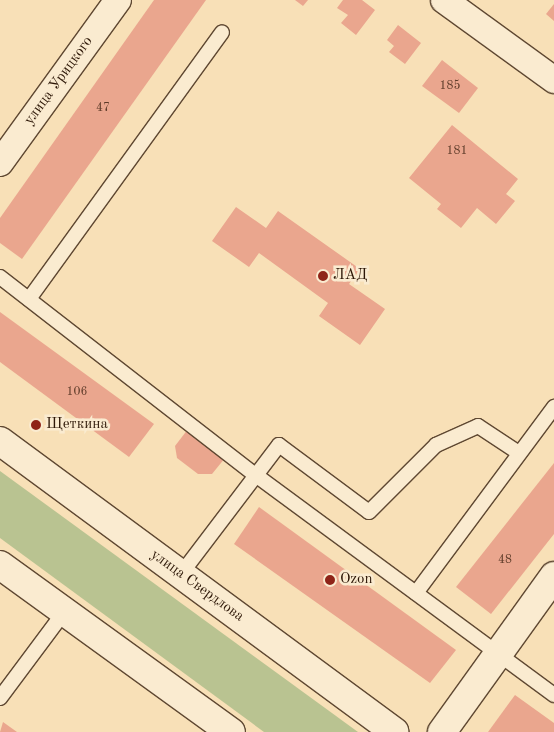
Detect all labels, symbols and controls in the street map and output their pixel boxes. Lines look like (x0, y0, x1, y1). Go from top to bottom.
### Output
street label: улица Урицкого (21, 33, 97, 129)
house number: 185 (440, 80, 460, 94)
house number: 47 (96, 102, 110, 116)
house number: 181 (447, 145, 467, 159)
place label: ЛАД (333, 267, 367, 285)
marker: ЛАД (317, 270, 329, 282)
house number: 106 (67, 386, 87, 400)
place label: Щеткина (46, 416, 108, 434)
marker: Щеткина (30, 419, 42, 431)
street label: улица Свердлова (147, 546, 247, 626)
house number: 48 (498, 554, 512, 568)
place label: Ozon (340, 571, 373, 589)
marker: Ozon (324, 574, 336, 586)

